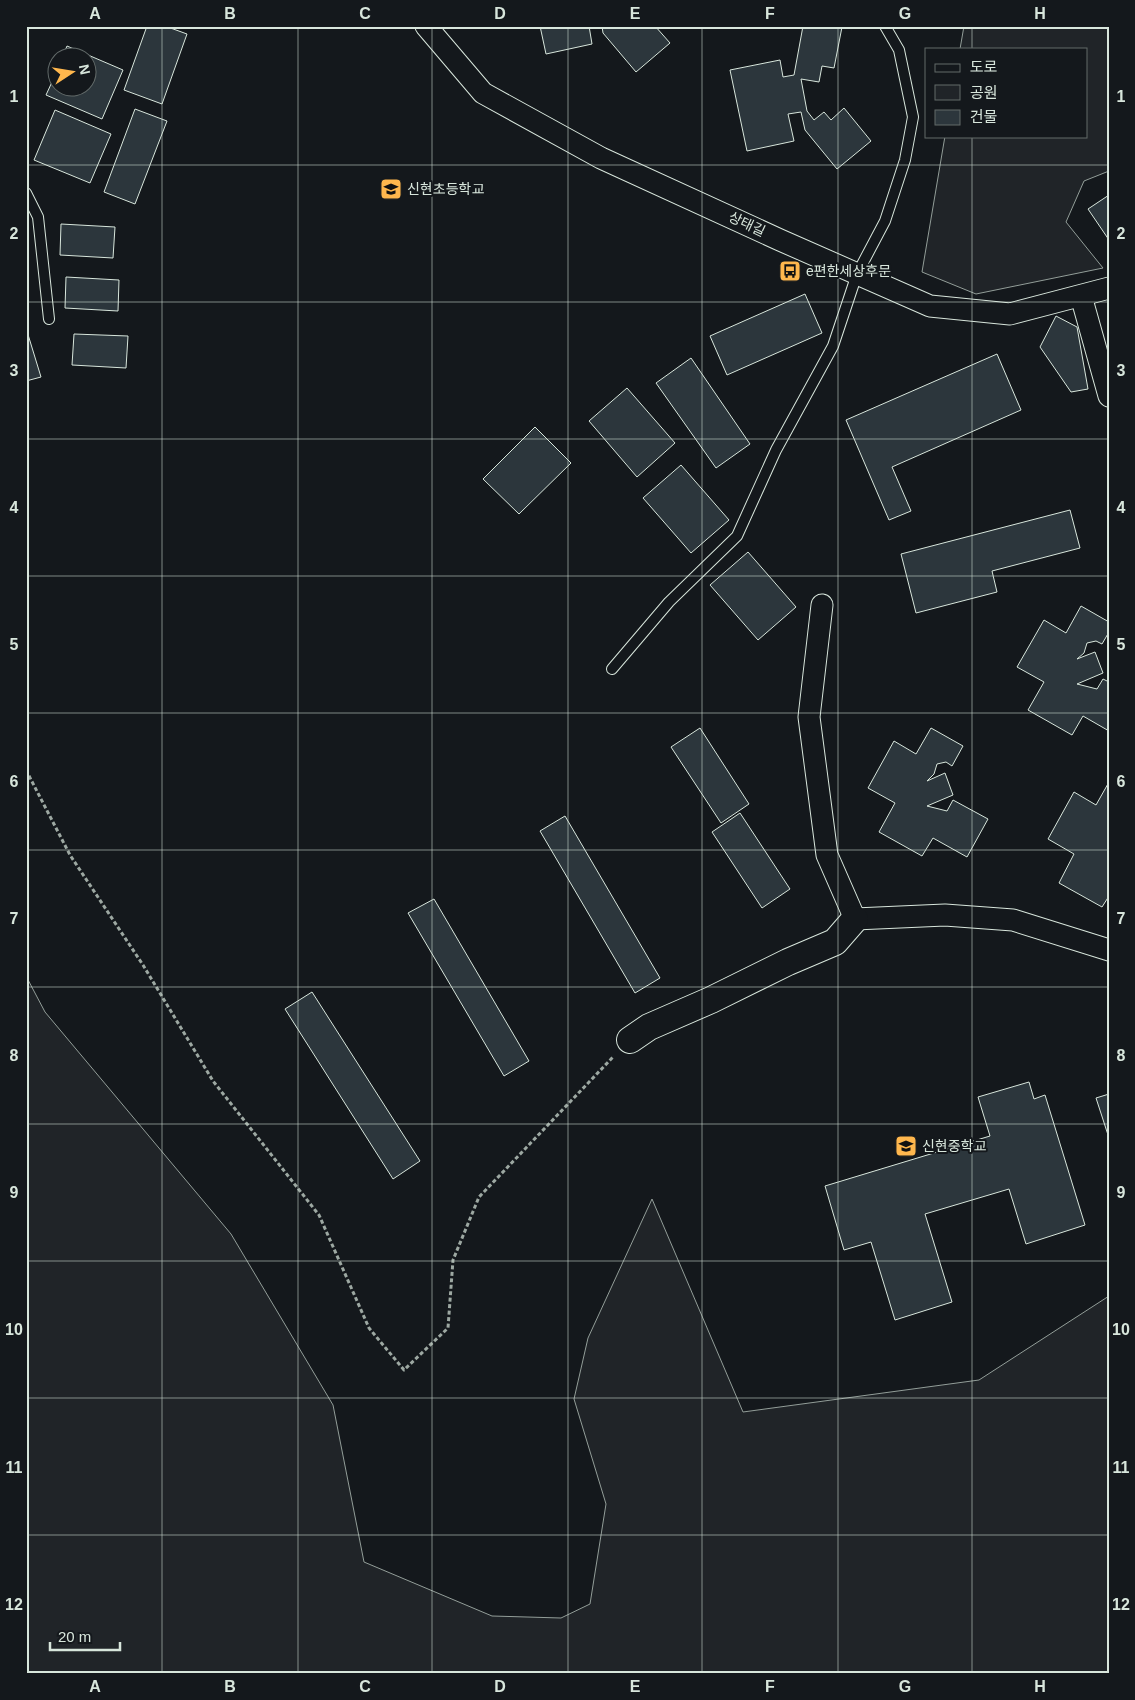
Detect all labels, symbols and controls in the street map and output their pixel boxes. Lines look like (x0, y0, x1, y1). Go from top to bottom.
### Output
text: A (89, 5, 101, 22)
text: B (224, 5, 236, 22)
text: C (359, 5, 371, 22)
text: D (494, 5, 506, 22)
text: E (630, 5, 641, 22)
text: F (765, 5, 775, 22)
text: G (899, 5, 911, 22)
text: H (1034, 5, 1046, 22)
north arrow (48, 48, 98, 98)
legend (925, 48, 1088, 138)
text: 도로 (970, 58, 998, 75)
text: N (76, 63, 94, 76)
text: 공원 (970, 84, 998, 101)
text: 1 (10, 88, 19, 105)
text: 1 (1117, 88, 1126, 105)
text: 건물 (970, 108, 998, 125)
school or university icon: 신현초등학교 (379, 177, 403, 201)
place label: 신현초등학교 (407, 181, 484, 197)
street label: 상태길 (726, 209, 768, 239)
text: 2 (10, 225, 19, 242)
text: 2 (1117, 225, 1126, 242)
bus stop icon: e편한세상후문 (778, 259, 802, 283)
place label: e편한세상후문 (806, 263, 891, 279)
text: 3 (10, 362, 19, 379)
text: 3 (1117, 362, 1126, 379)
text: 4 (10, 499, 19, 516)
text: 4 (1117, 499, 1126, 516)
text: 5 (10, 636, 19, 653)
text: 5 (1117, 636, 1126, 653)
text: 6 (10, 773, 19, 790)
text: 6 (1117, 773, 1126, 790)
text: 7 (10, 910, 19, 927)
text: 7 (1117, 910, 1126, 927)
text: 8 (10, 1047, 19, 1064)
text: 8 (1117, 1047, 1126, 1064)
school or university icon: 신현중학교 (894, 1134, 918, 1158)
place label: 신현중학교 (922, 1138, 987, 1154)
text: 9 (10, 1184, 19, 1201)
text: 9 (1117, 1184, 1126, 1201)
text: 10 (5, 1321, 23, 1338)
text: 10 (1112, 1321, 1130, 1338)
text: 11 (6, 1459, 23, 1476)
text: 11 (1113, 1459, 1130, 1476)
text: 12 (5, 1596, 23, 1613)
text: 12 (1112, 1596, 1130, 1613)
scale bar (50, 1620, 120, 1652)
text: 20 m (58, 1628, 91, 1645)
text: A (89, 1678, 101, 1695)
text: B (224, 1678, 236, 1695)
text: C (359, 1678, 371, 1695)
text: D (494, 1678, 506, 1695)
text: E (630, 1678, 641, 1695)
text: F (765, 1678, 775, 1695)
text: G (899, 1678, 911, 1695)
text: H (1034, 1678, 1046, 1695)

